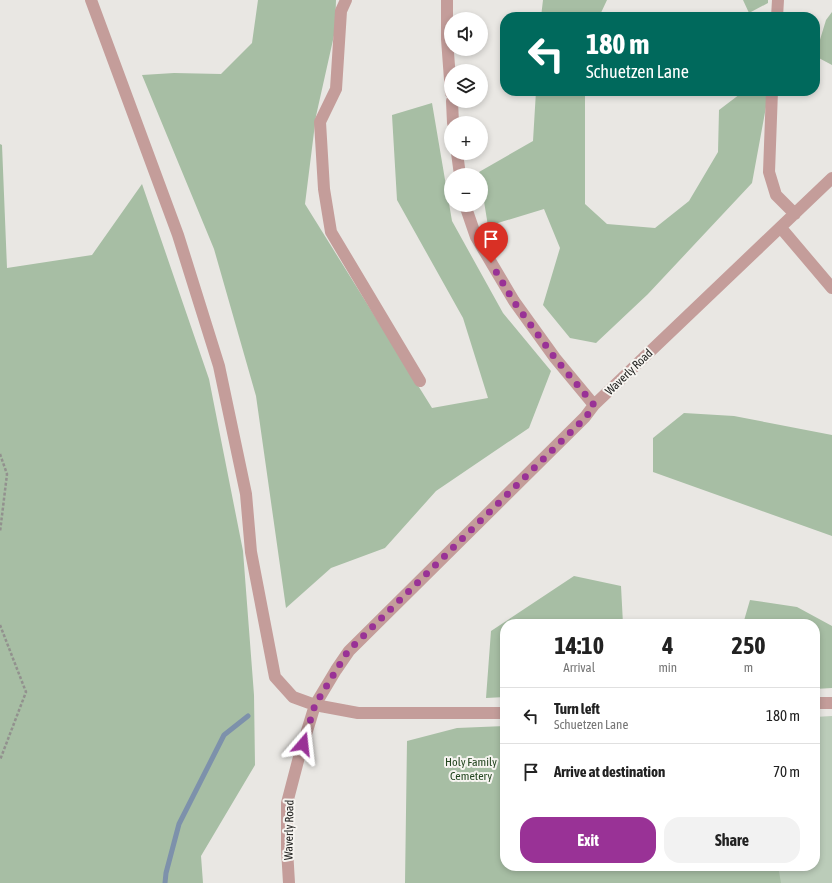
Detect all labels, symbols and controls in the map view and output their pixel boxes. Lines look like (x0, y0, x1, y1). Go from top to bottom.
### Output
map controls (444, 12, 488, 212)
button: sound (444, 12, 488, 56)
icon: left (520, 28, 572, 80)
text: 180 m (586, 28, 649, 60)
text: Schuetzen Lane (586, 61, 689, 82)
button: layers (444, 64, 488, 108)
button: + (444, 116, 488, 160)
button: − (444, 168, 488, 212)
pin (474, 222, 508, 263)
icon: arrive (480, 228, 502, 250)
street label: Waverly Road (602, 346, 656, 398)
text: 14:10 (555, 632, 604, 659)
text: 4 (662, 632, 673, 659)
text: 250 (732, 632, 765, 659)
text: Arrival (563, 660, 595, 675)
text: min (658, 660, 677, 675)
text: m (744, 660, 753, 675)
text: Turn left (554, 700, 600, 717)
icon: left (520, 705, 542, 727)
text: 180 m (766, 707, 800, 724)
text: Schuetzen Lane (554, 717, 628, 732)
position arrow (282, 723, 324, 765)
park label: Holy Family Cemetery (445, 755, 497, 783)
icon: arrive (520, 761, 542, 783)
text: Arrive at destination (554, 763, 665, 780)
text: 70 m (773, 763, 800, 780)
street label: Waverly Road (281, 800, 297, 860)
button: Exit (520, 817, 656, 863)
button: Share (664, 817, 800, 863)

